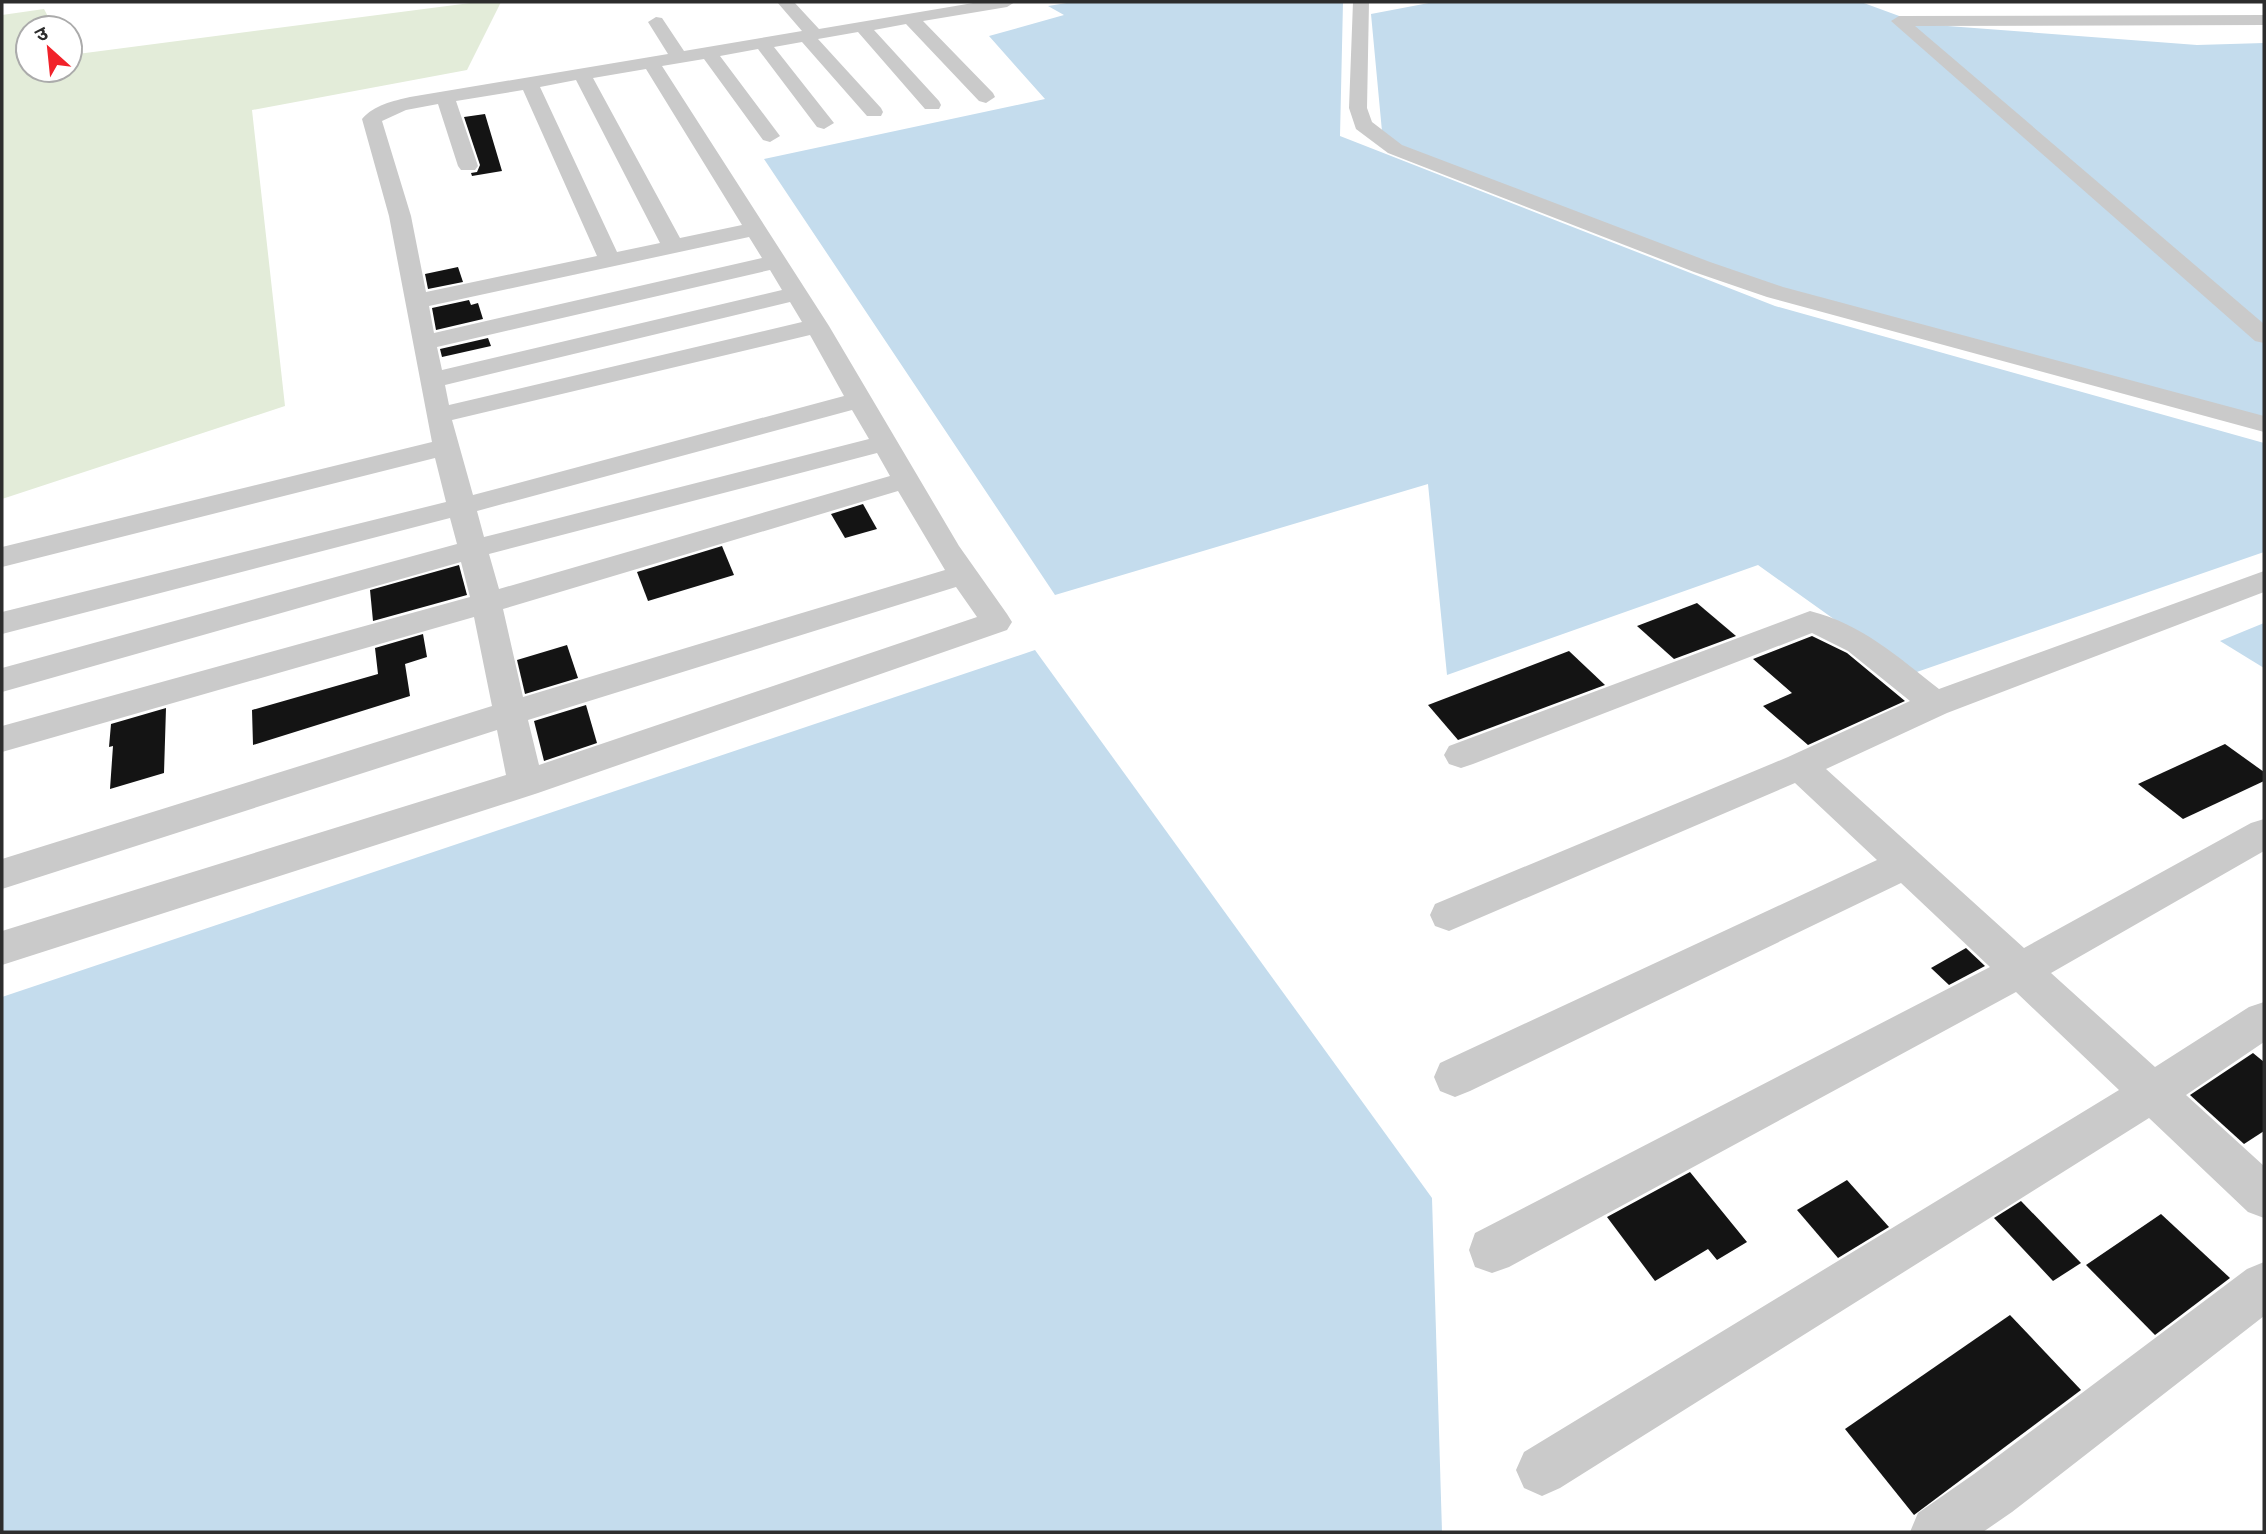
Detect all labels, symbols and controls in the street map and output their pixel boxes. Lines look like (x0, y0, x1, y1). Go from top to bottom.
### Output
north arrow (14, 14, 84, 84)
text: उ (32, 22, 52, 46)

